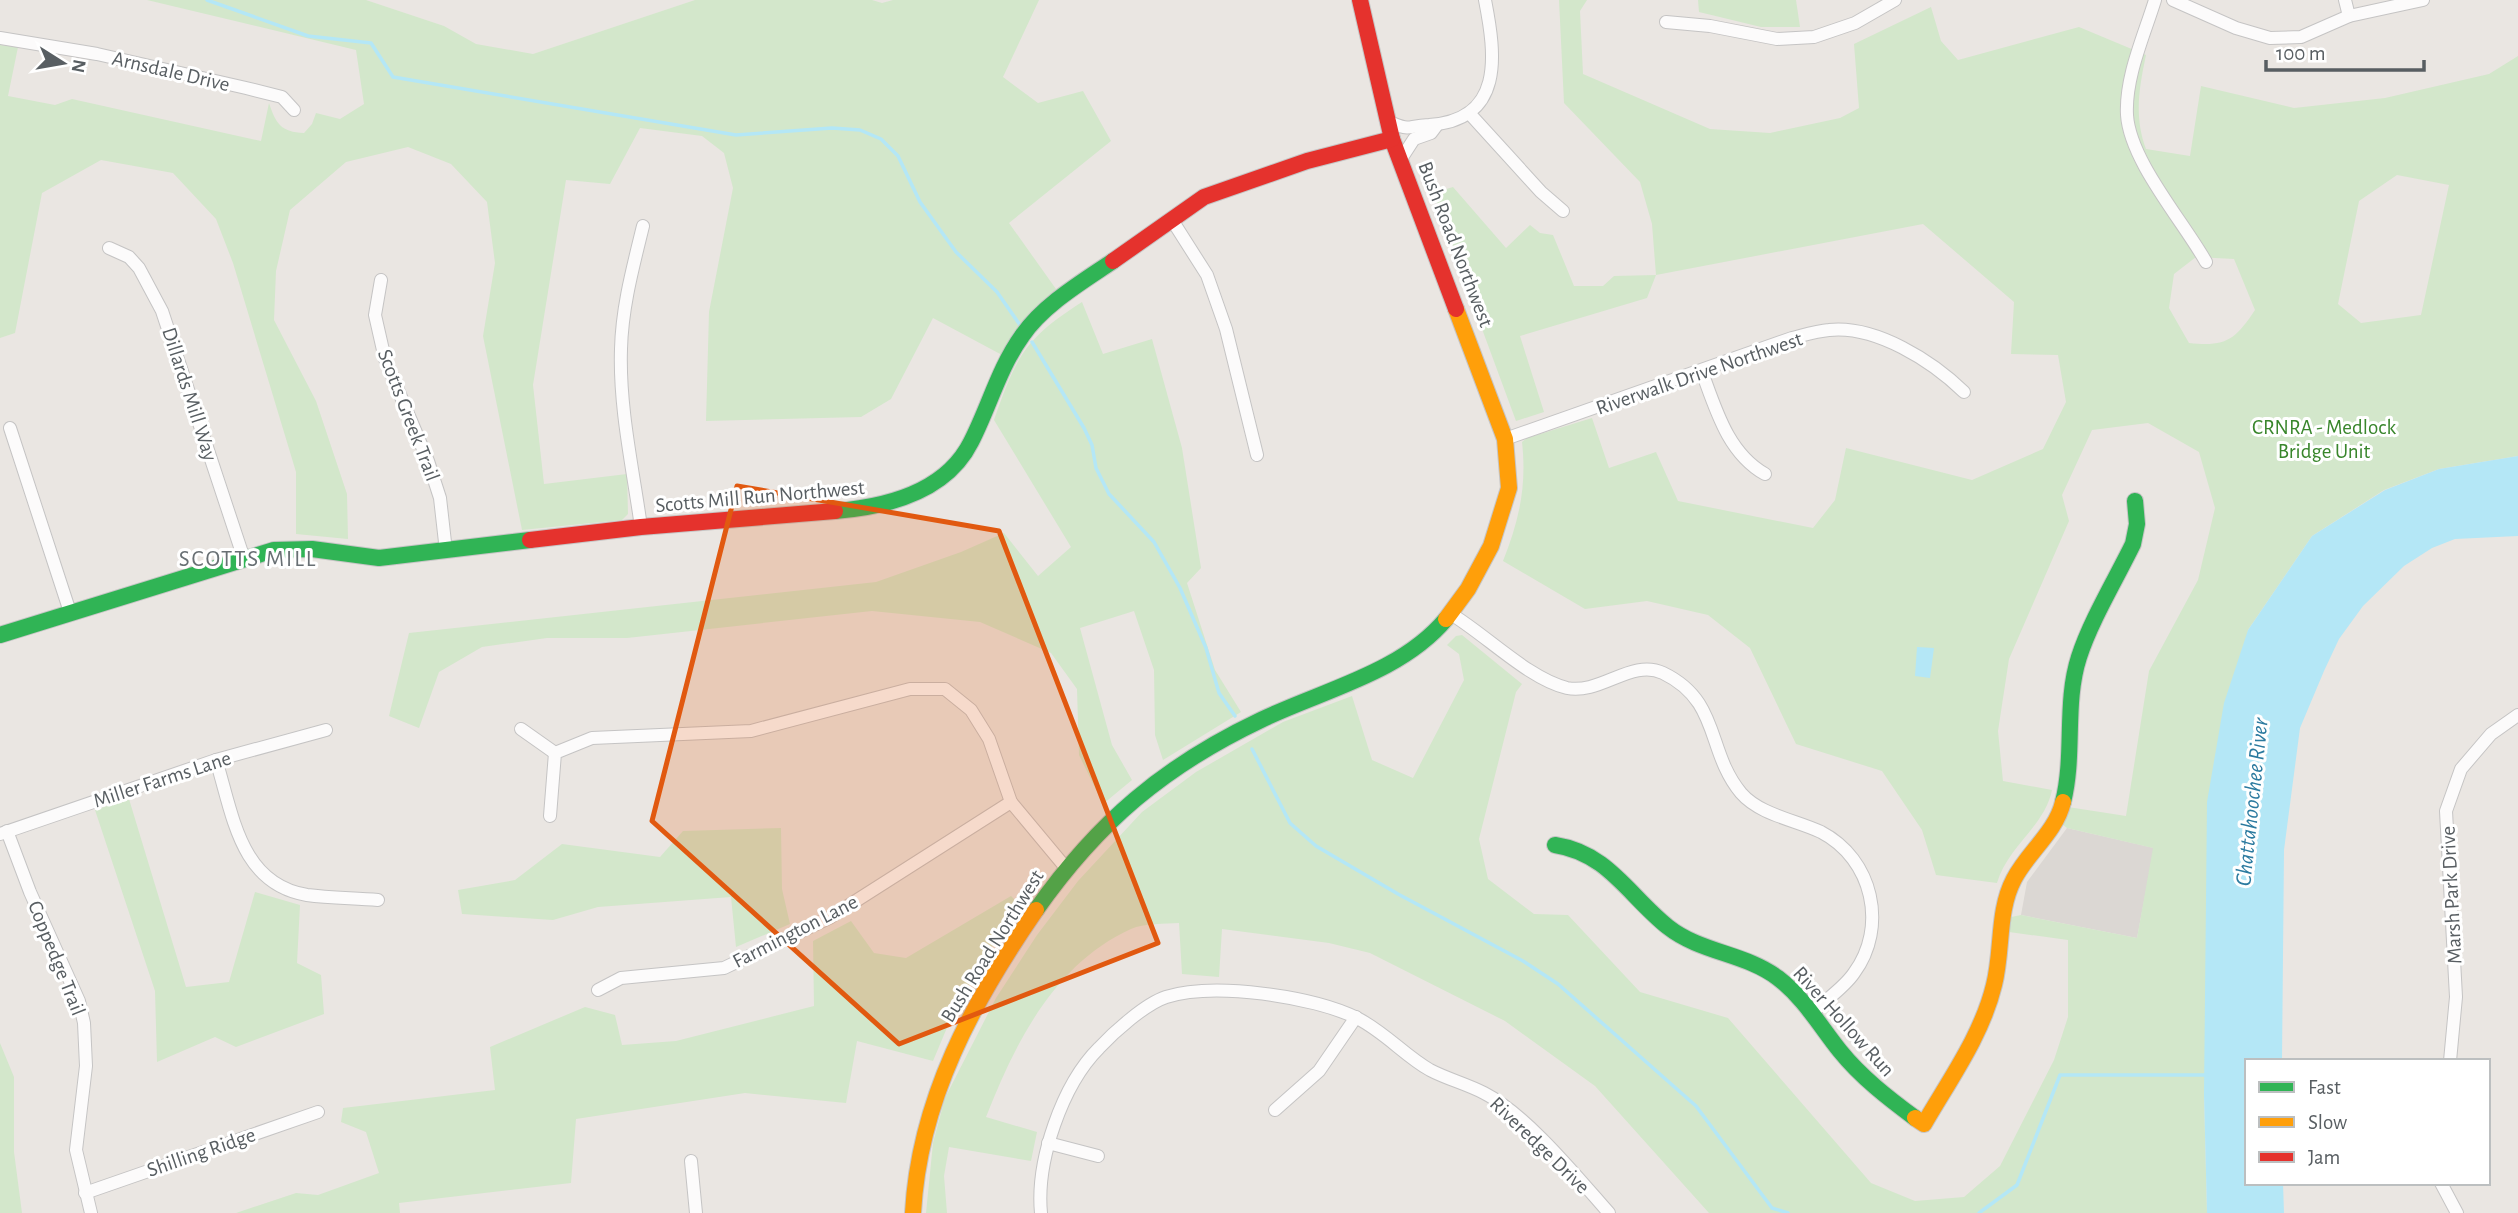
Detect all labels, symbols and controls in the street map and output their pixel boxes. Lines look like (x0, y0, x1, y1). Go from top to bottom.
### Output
north arrow (28, 28, 98, 98)
scale bar (2266, 28, 2424, 72)
text: 100 m (2276, 43, 2326, 64)
street label: Arnsdale Drive (110, 48, 232, 95)
text: N (68, 58, 89, 74)
street label: Bush Road Northwest (1414, 159, 1497, 330)
street label: Dillards Mill Way (158, 325, 221, 463)
street label: Riverwalk Drive Northwest (1593, 328, 1805, 419)
street label: Scotts Greek Trail (374, 346, 443, 484)
park label: CRNRA - Medlock Bridge Unit (2252, 417, 2396, 462)
street label: Scotts Mill Run Northwest (654, 477, 866, 516)
district label: SCOTTS MILL (179, 548, 317, 571)
water label: Chattahoochee River (2232, 717, 2273, 887)
street label: Miller Farms Lane (91, 747, 234, 812)
street label: Marsh Park Drive (2437, 825, 2466, 965)
street label: Bush Road Northwest (937, 866, 1048, 1026)
street label: Farmington Lane (729, 891, 861, 972)
street label: Coppedge Trail (24, 898, 89, 1019)
street label: River Hollow Run (1789, 962, 1898, 1080)
legend (2245, 1059, 2490, 1185)
text: Fast (2308, 1077, 2341, 1098)
street label: Riveredge Drive (1486, 1093, 1593, 1198)
text: Slow (2308, 1112, 2347, 1133)
street label: Shilling Ridge (144, 1124, 258, 1181)
text: Jam (2308, 1147, 2340, 1168)

